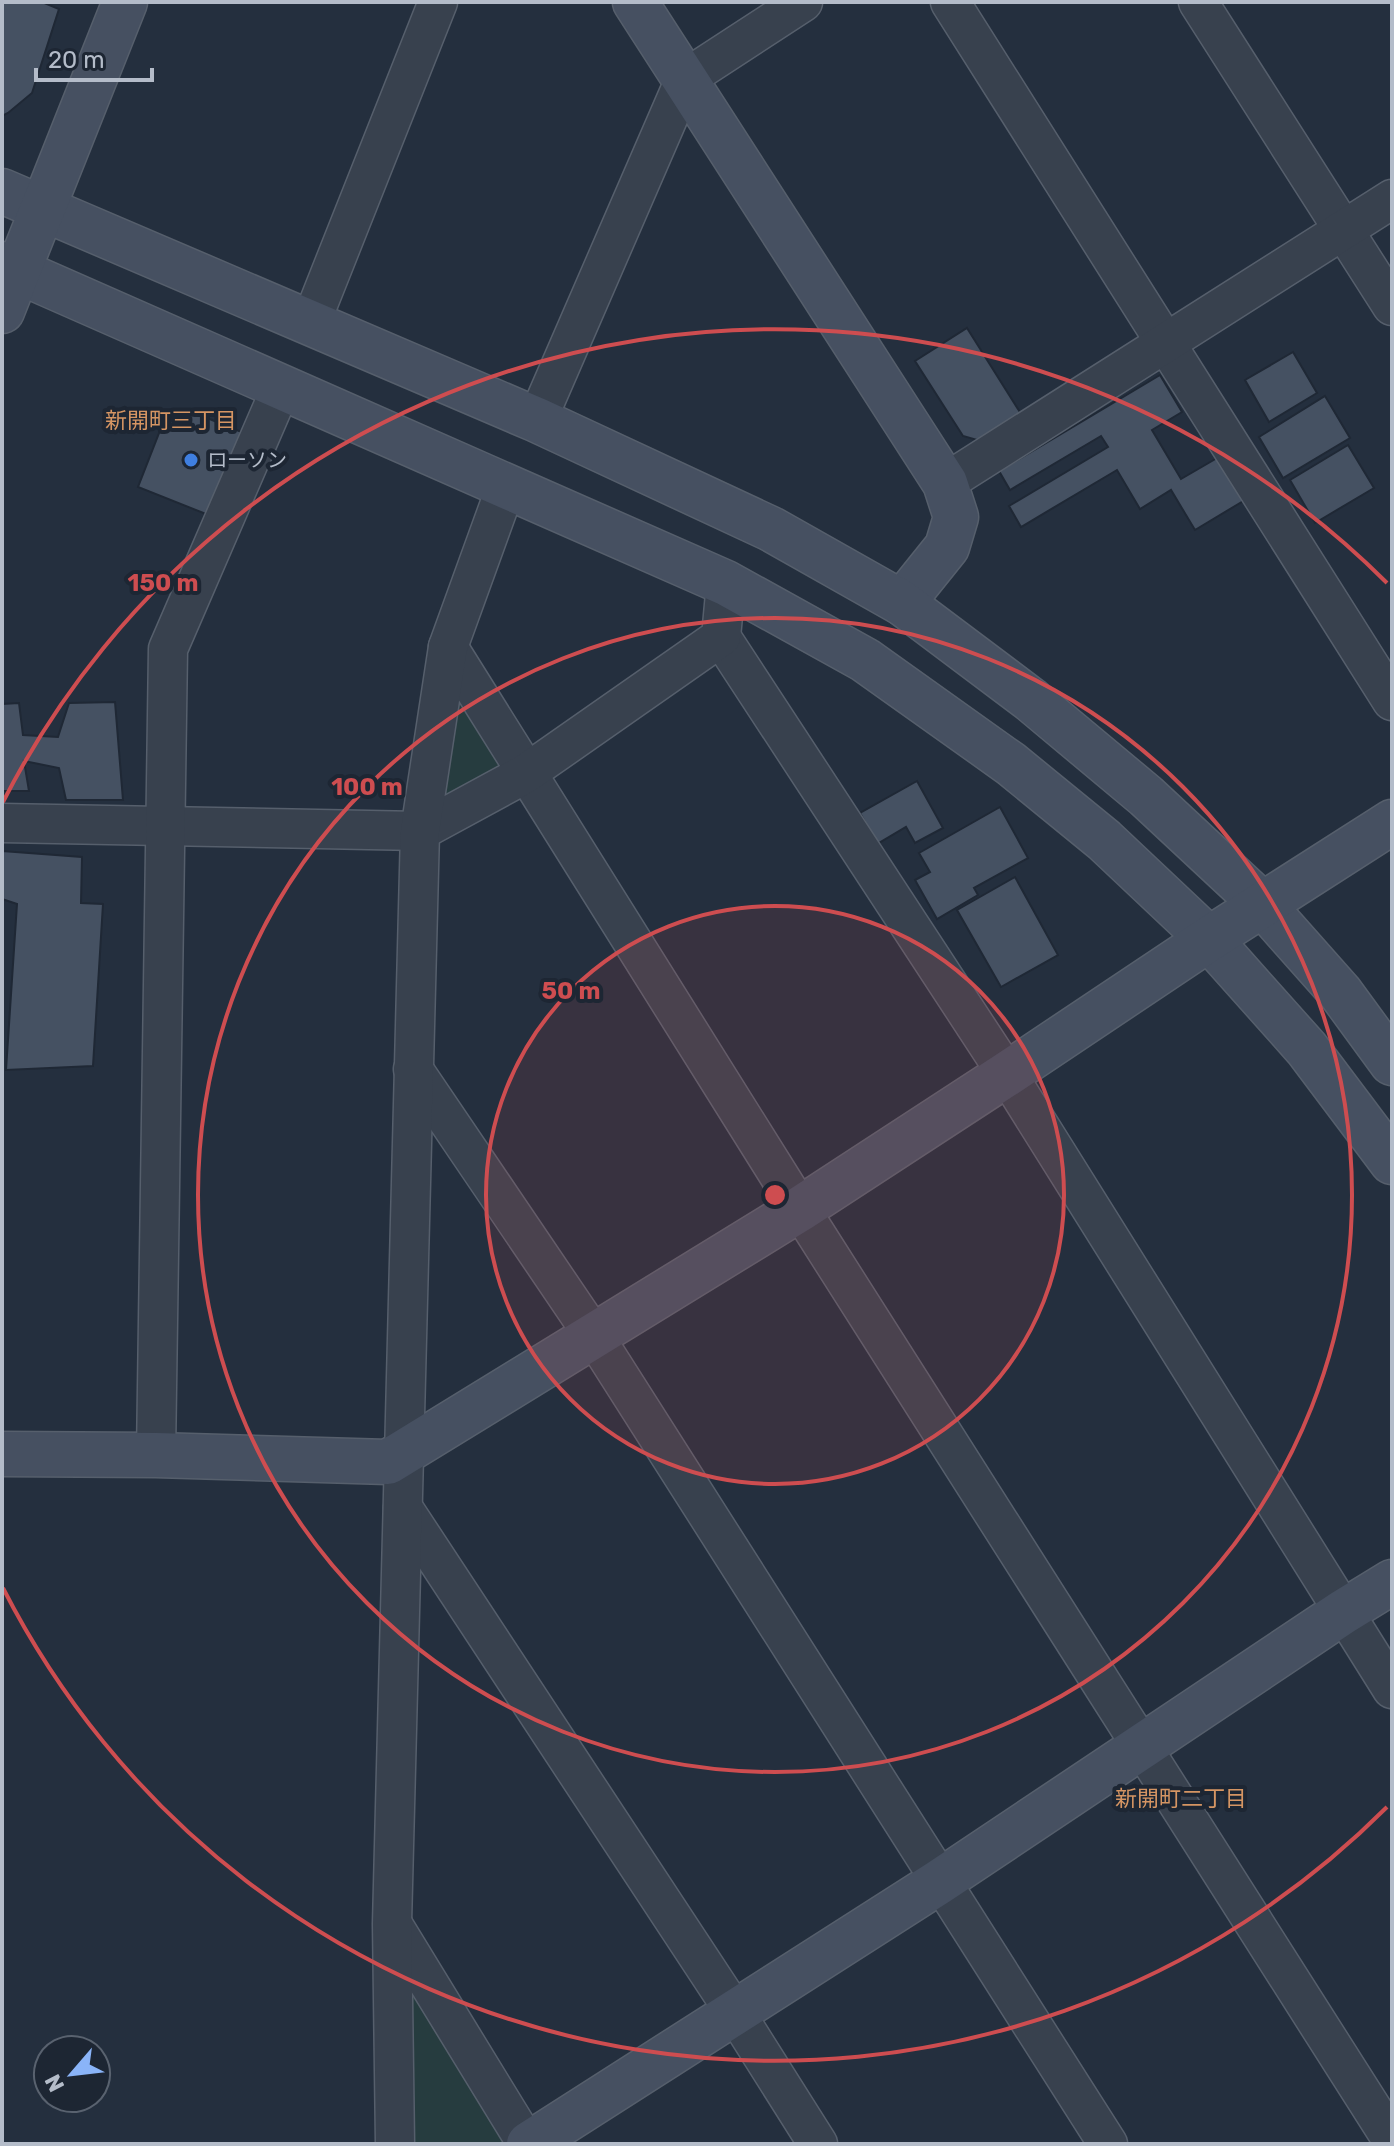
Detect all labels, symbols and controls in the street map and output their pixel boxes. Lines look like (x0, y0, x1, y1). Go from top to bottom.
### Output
scale bar (36, 32, 152, 82)
text: 20 m (48, 46, 105, 74)
district label: 新開町三丁目 (105, 407, 237, 434)
place label: ローソン (207, 448, 287, 472)
marker: ローソン (182, 451, 200, 469)
text: 150 m (128, 569, 198, 597)
text: 100 m (331, 773, 403, 801)
text: 50 m (542, 977, 600, 1005)
centre of rings (761, 1181, 789, 1209)
district label: 新開町二丁目 (1115, 1785, 1247, 1812)
north arrow (32, 2034, 112, 2114)
text: N (39, 2070, 70, 2096)

